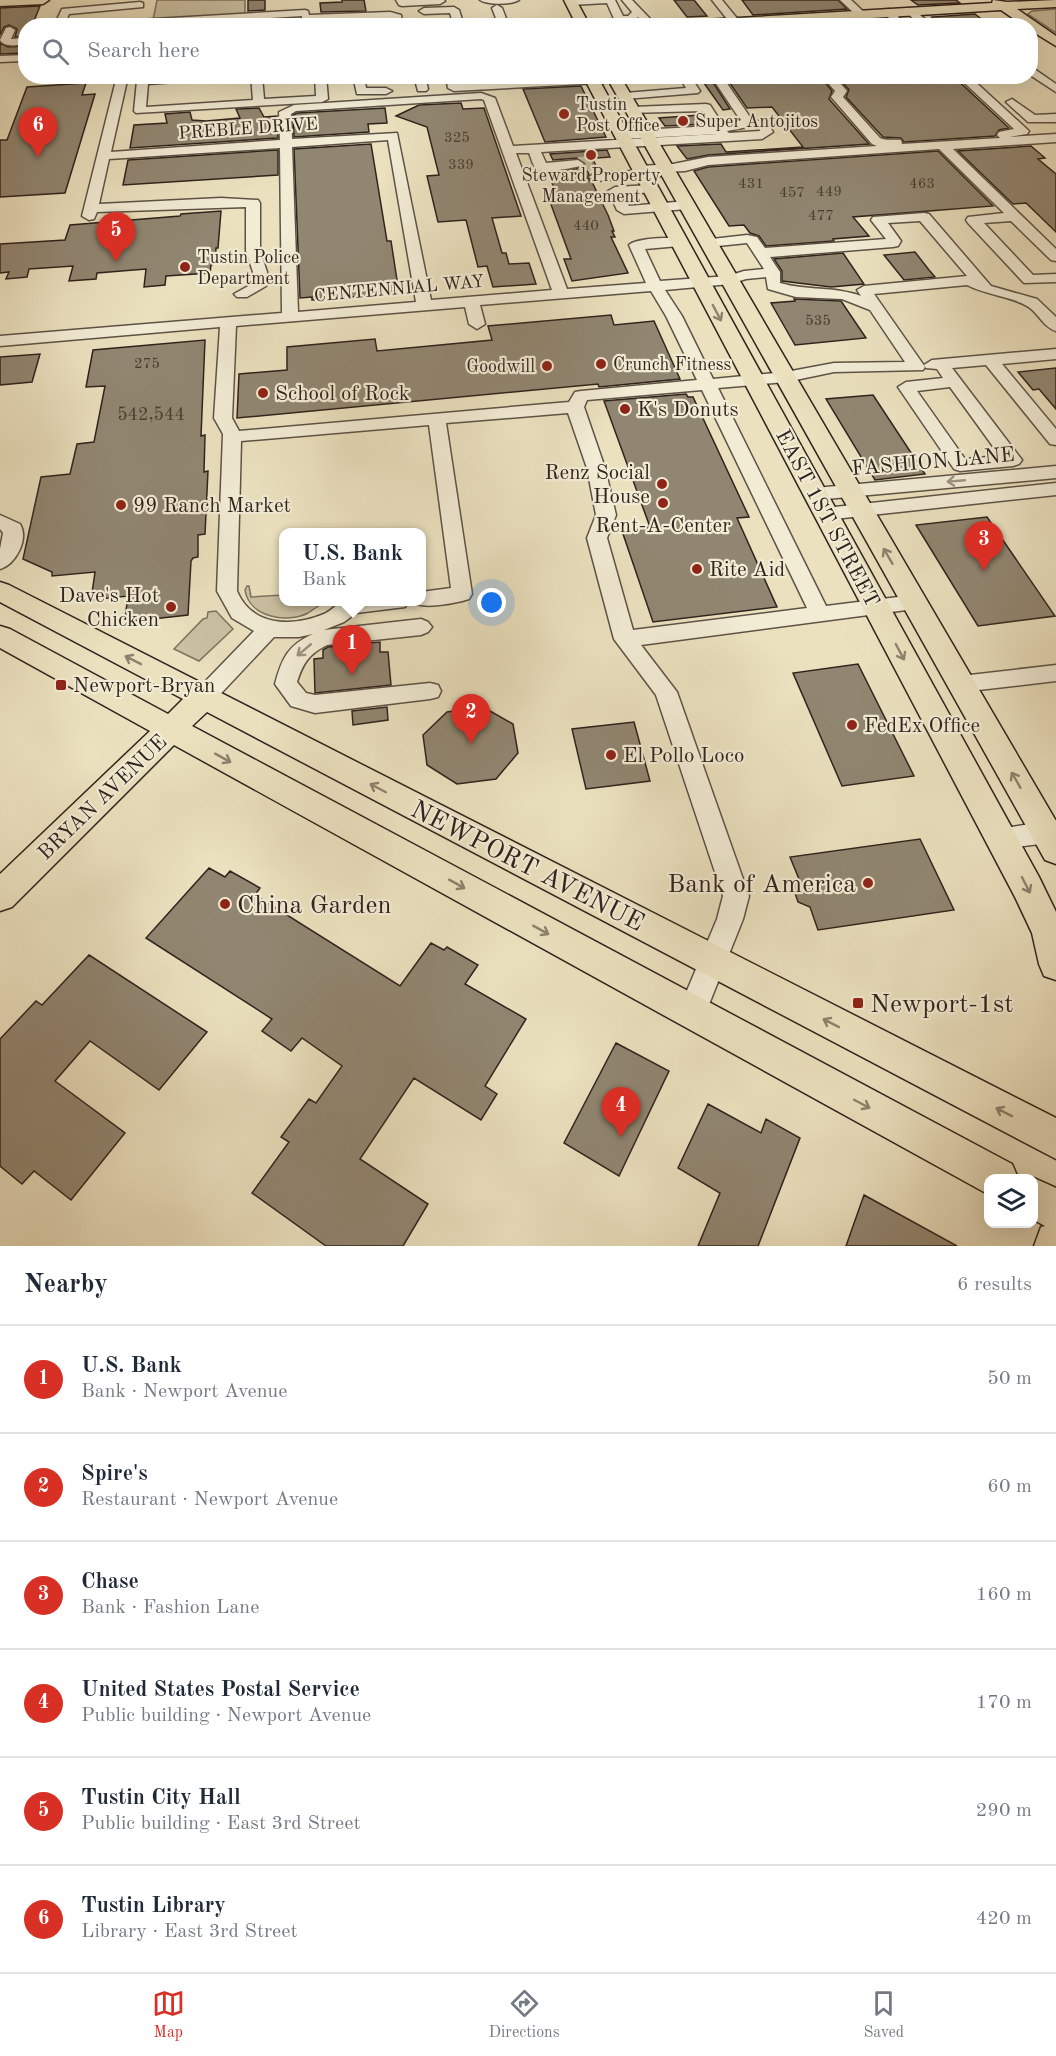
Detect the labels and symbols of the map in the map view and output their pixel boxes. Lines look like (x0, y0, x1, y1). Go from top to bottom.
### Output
place label: Tustin Post Office (576, 96, 660, 135)
marker: Tustin Post Office (557, 107, 571, 121)
pin: 6 (18, 108, 57, 157)
place label: Super Antojitos (695, 113, 818, 131)
marker: Super Antojitos (676, 114, 690, 128)
street label: PREBLE DRIVE (178, 115, 318, 143)
house number: 325 (444, 131, 470, 146)
marker: Steward Property Management (584, 148, 598, 162)
house number: 339 (448, 158, 474, 173)
place label: Steward Property Management (521, 167, 661, 206)
house number: 431 (738, 177, 764, 192)
house number: 463 (909, 177, 935, 192)
house number: 449 (816, 185, 842, 200)
house number: 457 (779, 186, 805, 201)
house number: 477 (808, 209, 834, 224)
pin: 5 (96, 212, 136, 262)
house number: 440 (573, 219, 599, 234)
place label: Tustin Police Department (197, 249, 299, 288)
marker: Tustin Police Department (178, 260, 192, 274)
street label: CENTENNIAL WAY (313, 273, 485, 305)
one-way arrow (711, 304, 723, 321)
house number: 535 (805, 314, 831, 329)
place label: Crunch Fitness (613, 356, 732, 374)
house number: 275 (134, 357, 160, 372)
marker: Crunch Fitness (594, 357, 608, 371)
place label: Goodwill (466, 358, 535, 376)
marker: Goodwill (540, 359, 554, 373)
place label: School of Rock (275, 384, 410, 405)
marker: School of Rock (256, 386, 270, 400)
place label: K's Donuts (637, 400, 739, 421)
marker: K's Donuts (618, 402, 632, 416)
house number: 542,544 (117, 406, 185, 424)
street label: EAST 1ST STREET (771, 427, 882, 611)
street label: FASHION LANE (851, 445, 1016, 480)
place label: Renz Social House (545, 463, 650, 508)
one-way arrow (947, 476, 966, 487)
marker: Renz Social House (655, 477, 669, 491)
place label: 99 Ranch Market (133, 496, 291, 517)
marker: Rent-A-Center (656, 496, 670, 510)
marker: 99 Ranch Market (114, 498, 128, 512)
place label: Rent-A-Center (595, 516, 731, 537)
pin: 3 (964, 522, 1004, 571)
one-way arrow (882, 548, 894, 565)
place label: Rite Aid (709, 560, 785, 581)
marker: Rite Aid (690, 562, 704, 576)
place label: Dave's Hot Chicken (59, 586, 159, 631)
your location (477, 588, 506, 617)
marker: Dave's Hot Chicken (164, 600, 178, 614)
pin: 1 (332, 626, 372, 675)
one-way arrow (895, 643, 906, 661)
one-way arrow (296, 644, 312, 657)
one-way arrow (125, 654, 143, 666)
place label: Newport-Bryan (73, 676, 215, 697)
marker: Newport-Bryan (54, 678, 68, 692)
pin: 2 (452, 694, 490, 744)
place label: FedEx Office (864, 716, 980, 737)
marker: FedEx Office (845, 718, 859, 732)
street label: BRYAN AVENUE (35, 731, 171, 865)
place label: El Pollo Loco (623, 746, 744, 767)
marker: El Pollo Loco (604, 748, 618, 762)
one-way arrow (214, 753, 232, 764)
one-way arrow (1010, 772, 1021, 790)
one-way arrow (370, 782, 388, 793)
street label: NEWPORT AVENUE (406, 797, 648, 937)
place label: Bank of America (667, 872, 856, 898)
marker: Bank of America (861, 876, 875, 890)
one-way arrow (1020, 876, 1032, 893)
one-way arrow (448, 878, 465, 890)
place label: China Garden (237, 893, 392, 919)
marker: China Garden (218, 897, 232, 911)
one-way arrow (532, 924, 549, 936)
place label: Newport-1st (870, 992, 1013, 1018)
marker: Newport-1st (851, 996, 865, 1010)
one-way arrow (822, 1016, 840, 1028)
pin: 4 (602, 1088, 640, 1137)
one-way arrow (852, 1099, 870, 1110)
one-way arrow (996, 1106, 1013, 1118)

